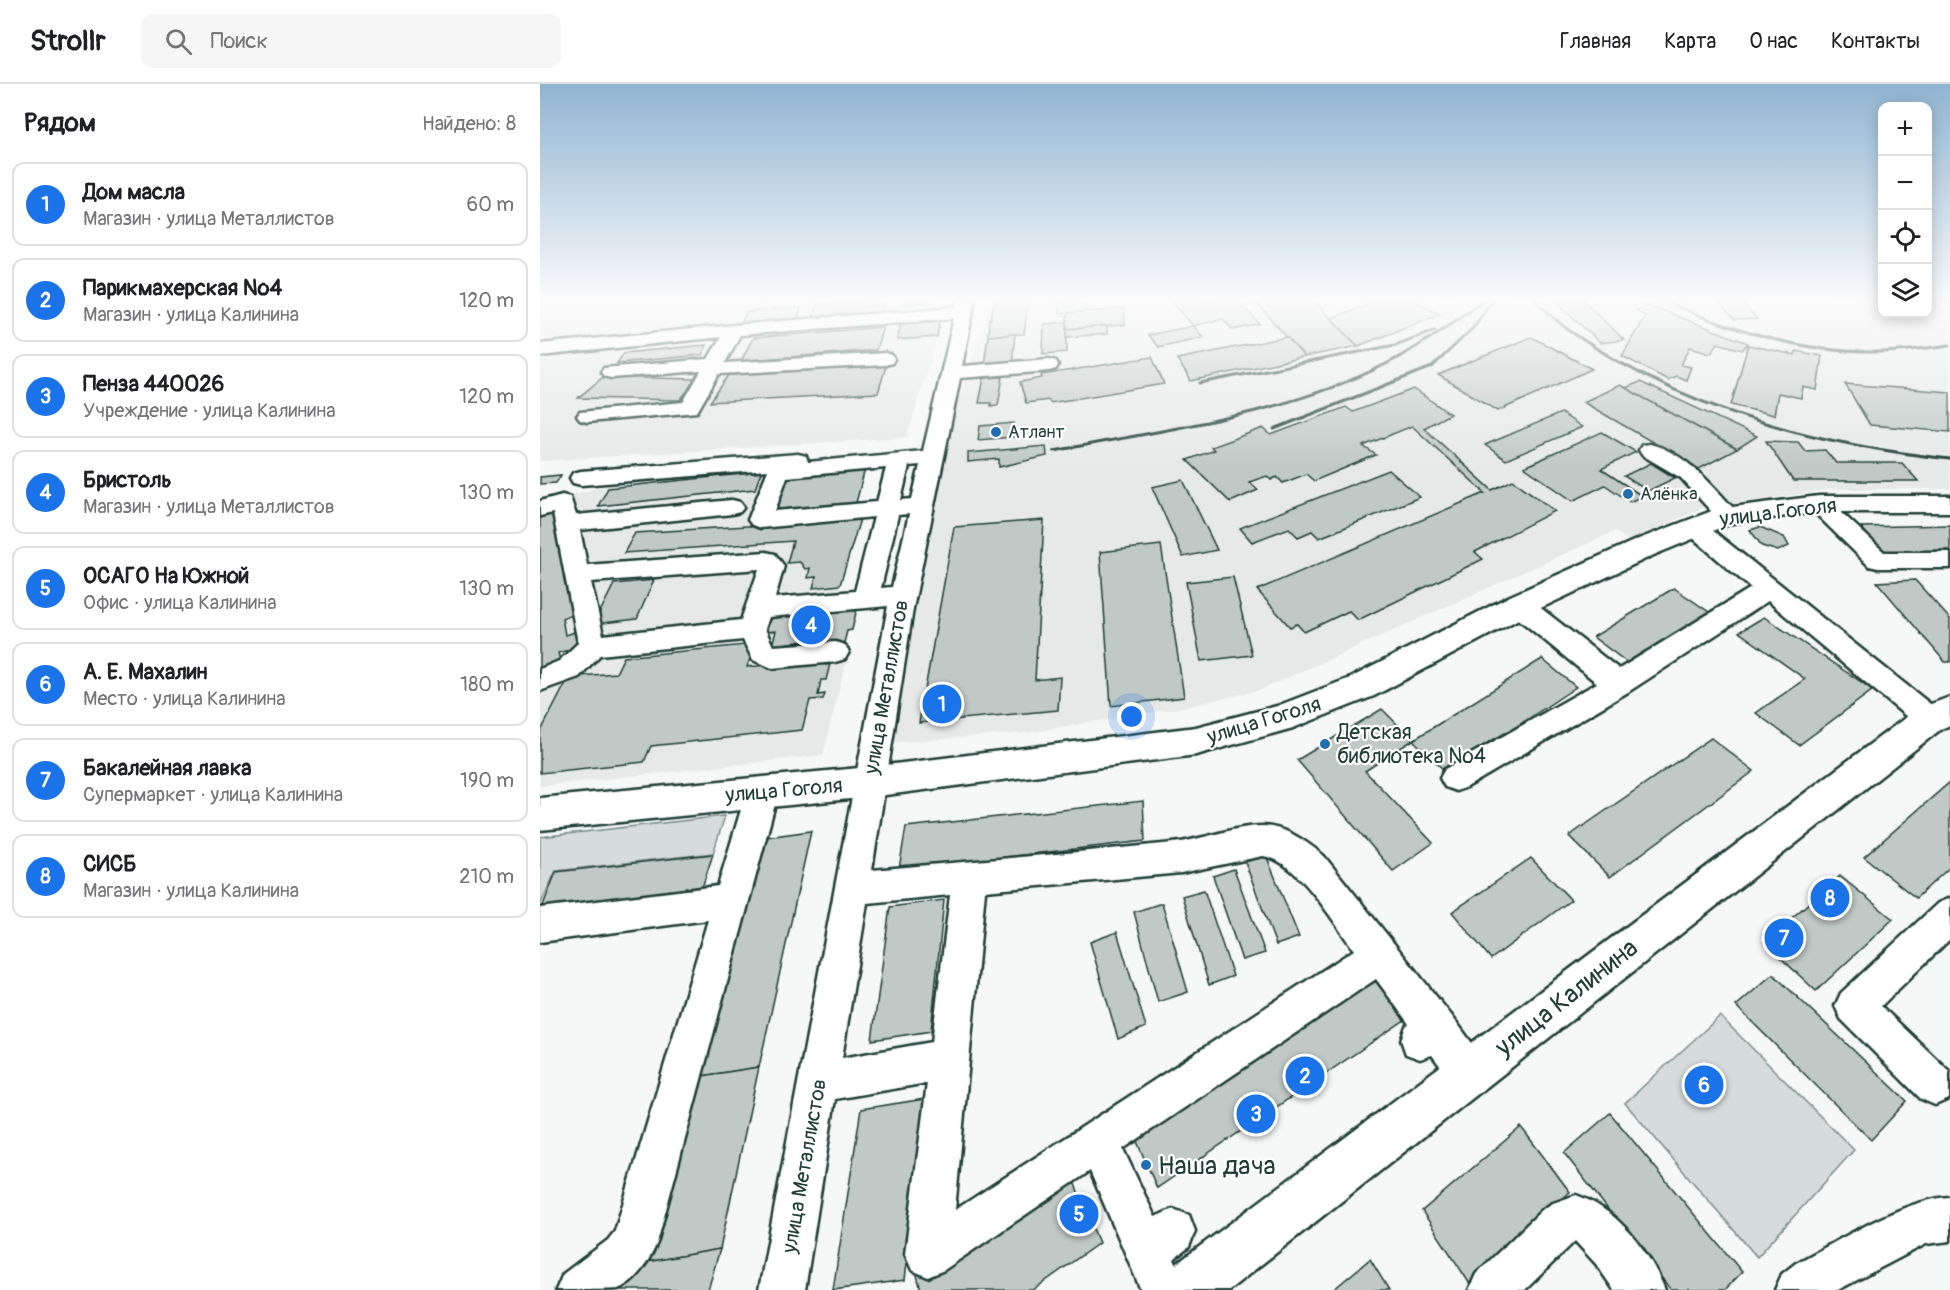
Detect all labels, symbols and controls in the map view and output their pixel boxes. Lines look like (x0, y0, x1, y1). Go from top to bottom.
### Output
search box (141, 14, 561, 68)
text: Strollr (30, 24, 105, 59)
icon: search (162, 25, 195, 58)
text: Поиск (210, 27, 268, 55)
text: Главная (1560, 28, 1631, 55)
text: Карта (1664, 28, 1716, 55)
text: О нас (1749, 28, 1798, 55)
text: Контакты (1831, 28, 1920, 55)
map controls (1878, 102, 1932, 318)
button: + (1878, 102, 1932, 156)
text: Рядом (24, 107, 96, 139)
text: Найдено: 8 (422, 111, 516, 136)
button: − (1878, 156, 1932, 210)
text: Дом масла (83, 178, 185, 206)
text: 1 (42, 192, 49, 217)
text: 60 m (467, 192, 514, 217)
text: Магазин · улица Металлистов (83, 206, 335, 231)
button: locate (1878, 210, 1932, 264)
button: layers (1878, 264, 1932, 318)
text: Парикмахерская №4 (83, 274, 282, 302)
text: 2 (40, 288, 51, 313)
text: 120 m (459, 288, 514, 313)
text: Магазин · улица Калинина (83, 302, 299, 327)
text: Пенза 440026 (83, 370, 224, 398)
text: 3 (40, 384, 51, 409)
text: 120 m (459, 384, 514, 409)
text: Учреждение · улица Калинина (83, 398, 335, 423)
place label: Атлант (1008, 421, 1065, 444)
marker: Атлант (989, 425, 1003, 439)
text: Бристоль (83, 466, 172, 494)
text: 4 (40, 480, 51, 505)
text: 130 m (459, 480, 514, 505)
place label: Алёнка (1640, 483, 1698, 506)
marker: Алёнка (1621, 487, 1635, 501)
street label: улица Гоголя (1717, 492, 1838, 533)
text: Магазин · улица Металлистов (83, 494, 335, 519)
text: ОСАГО На Южной (83, 562, 249, 590)
text: 5 (40, 576, 51, 601)
text: 130 m (459, 576, 514, 601)
text: Офис · улица Калинина (83, 590, 277, 615)
street label: улица Металлистов (858, 598, 915, 777)
pin: 4 (792, 602, 830, 648)
text: А. Е. Махалин (83, 658, 208, 686)
text: 6 (40, 672, 51, 697)
text: 180 m (460, 672, 514, 697)
pin: 1 (922, 682, 962, 726)
text: Место · улица Калинина (83, 686, 285, 711)
street label: улица Гоголя (1203, 690, 1324, 751)
your location (1117, 702, 1146, 731)
place label: Детская библиотека №4 (1336, 719, 1486, 770)
marker: Детская библиотека №4 (1318, 737, 1332, 751)
text: Бакалейная лавка (83, 754, 252, 782)
text: 7 (40, 768, 51, 793)
text: 190 m (460, 768, 514, 793)
street label: улица Гоголя (723, 772, 844, 809)
text: Супермаркет · улица Калинина (83, 782, 343, 807)
text: СИСБ (83, 850, 137, 878)
text: 8 (40, 864, 51, 889)
text: 210 m (459, 864, 514, 889)
pin: 8 (1810, 876, 1850, 920)
text: Магазин · улица Калинина (83, 878, 299, 903)
pin: 7 (1764, 916, 1804, 960)
street label: улица Калинина (1488, 932, 1644, 1064)
pin: 2 (1286, 1054, 1324, 1098)
pin: 6 (1684, 1062, 1724, 1108)
street label: улица Металлистов (776, 1077, 833, 1256)
pin: 3 (1236, 1092, 1276, 1136)
place label: Наша дача (1158, 1150, 1276, 1182)
marker: Наша дача (1139, 1158, 1153, 1172)
pin: 5 (1060, 1192, 1098, 1236)

